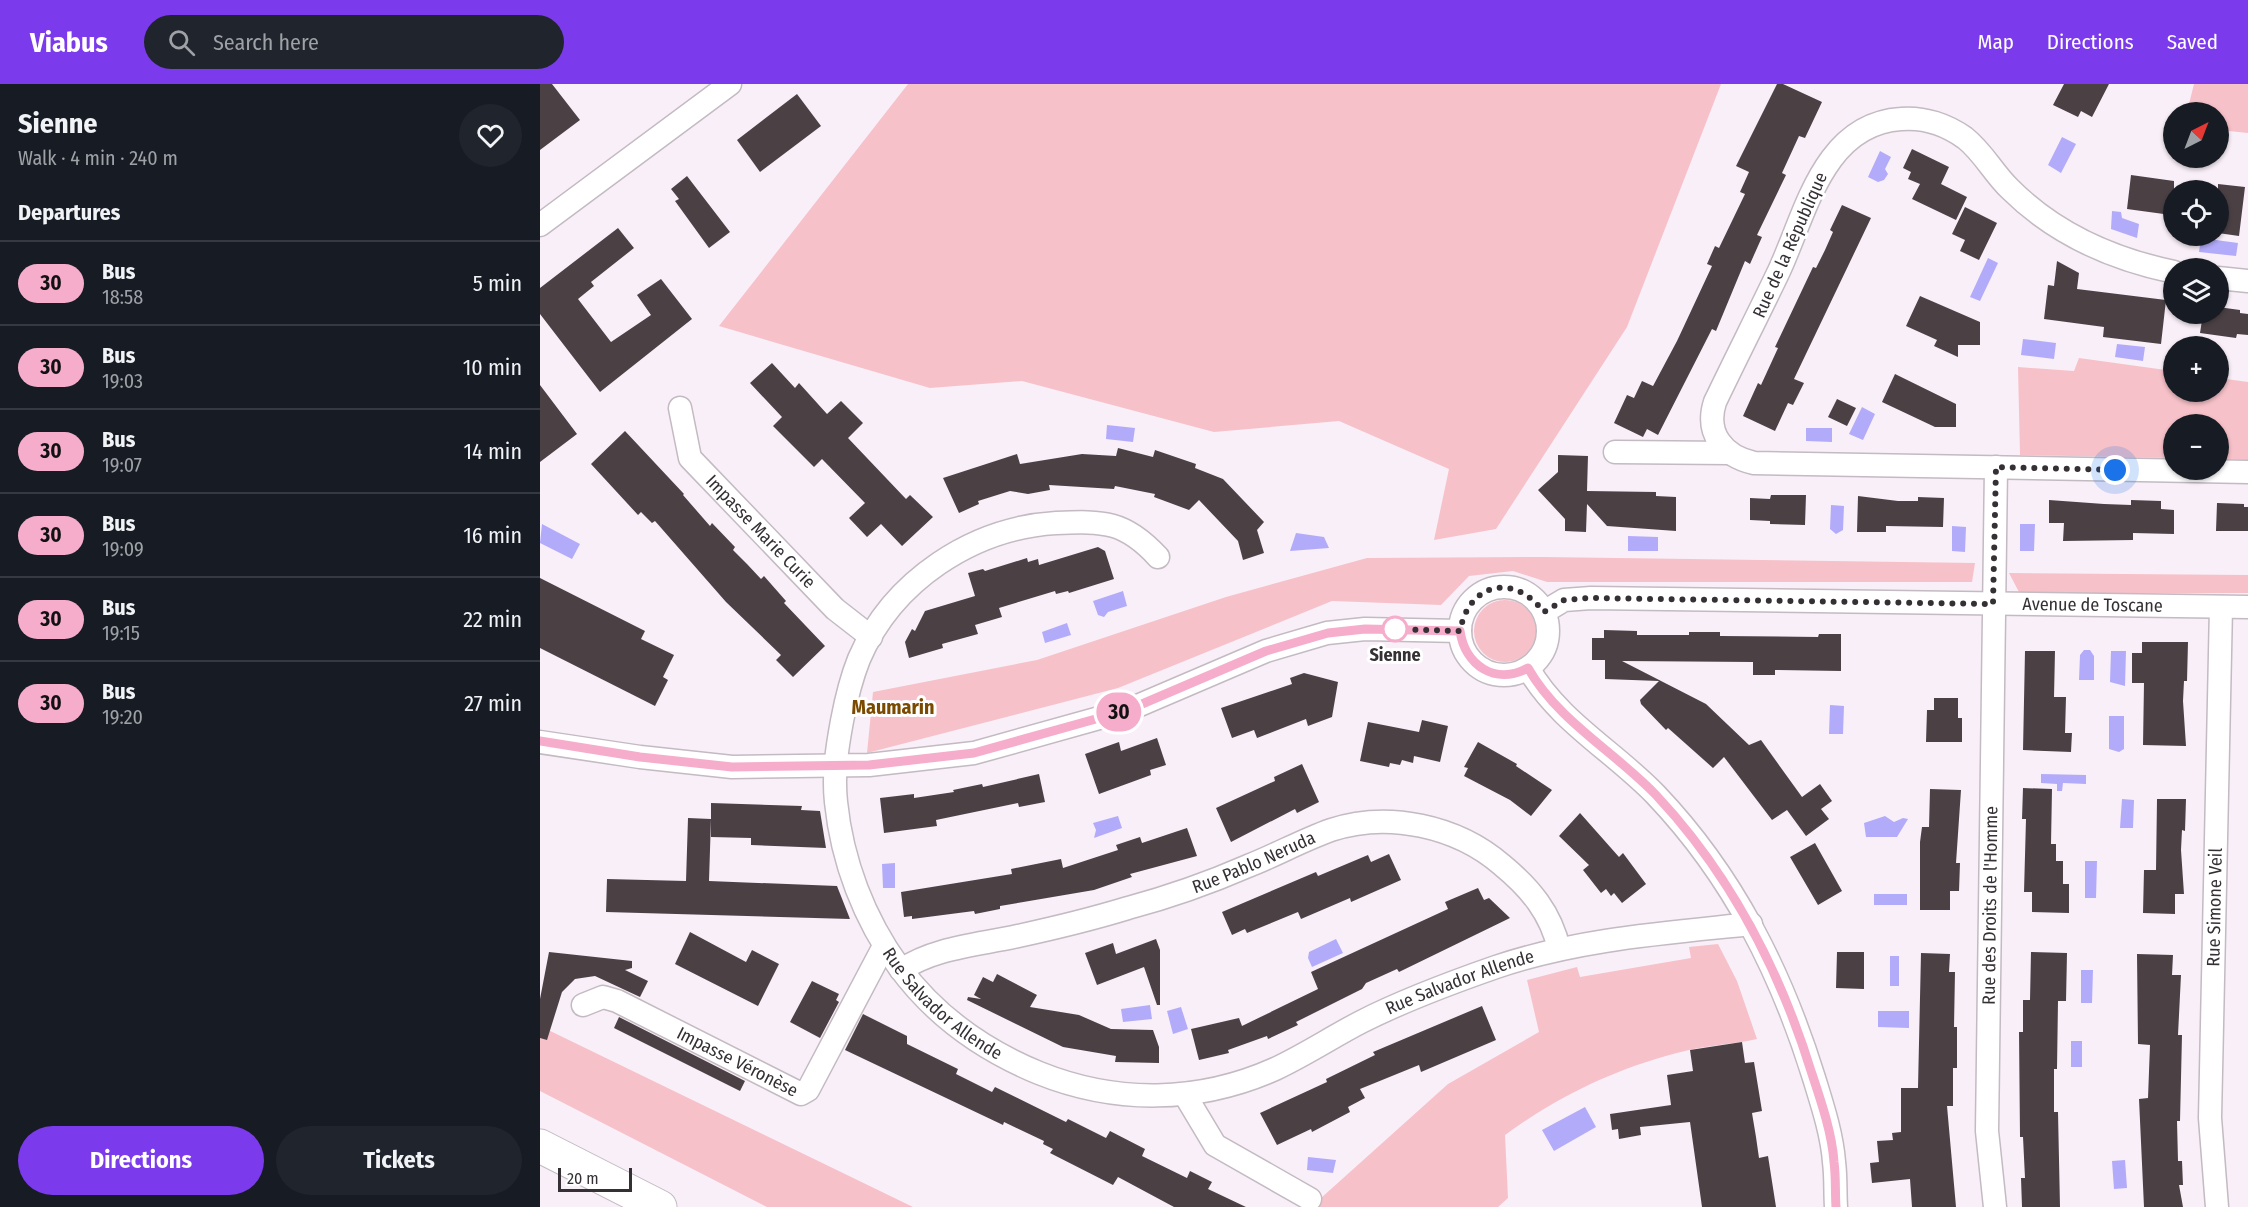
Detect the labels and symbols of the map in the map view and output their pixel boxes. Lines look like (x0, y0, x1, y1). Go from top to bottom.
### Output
north arrow (2163, 102, 2229, 168)
street label: Rue de la République (1748, 169, 1832, 321)
your location (2100, 455, 2130, 485)
street label: Impasse Marie Curie (701, 470, 820, 593)
street label: Avenue de Toscane (2022, 593, 2163, 617)
marker: Sienne (1382, 616, 1408, 642)
place label: Sienne (1369, 644, 1421, 666)
line badge: 30 (1092, 692, 1146, 732)
district label: Maumarin (852, 695, 934, 719)
street label: Rue des Droits de l'Homme (1978, 806, 2002, 1005)
street label: Rue Pablo Neruda (1189, 826, 1319, 898)
street label: Rue Simone Veil (2202, 847, 2227, 967)
street label: Rue Salvador Allende (878, 944, 1006, 1064)
street label: Rue Salvador Allende (1382, 945, 1536, 1020)
street label: Impasse Véronèse (673, 1022, 802, 1102)
scale bar (558, 1165, 632, 1192)

